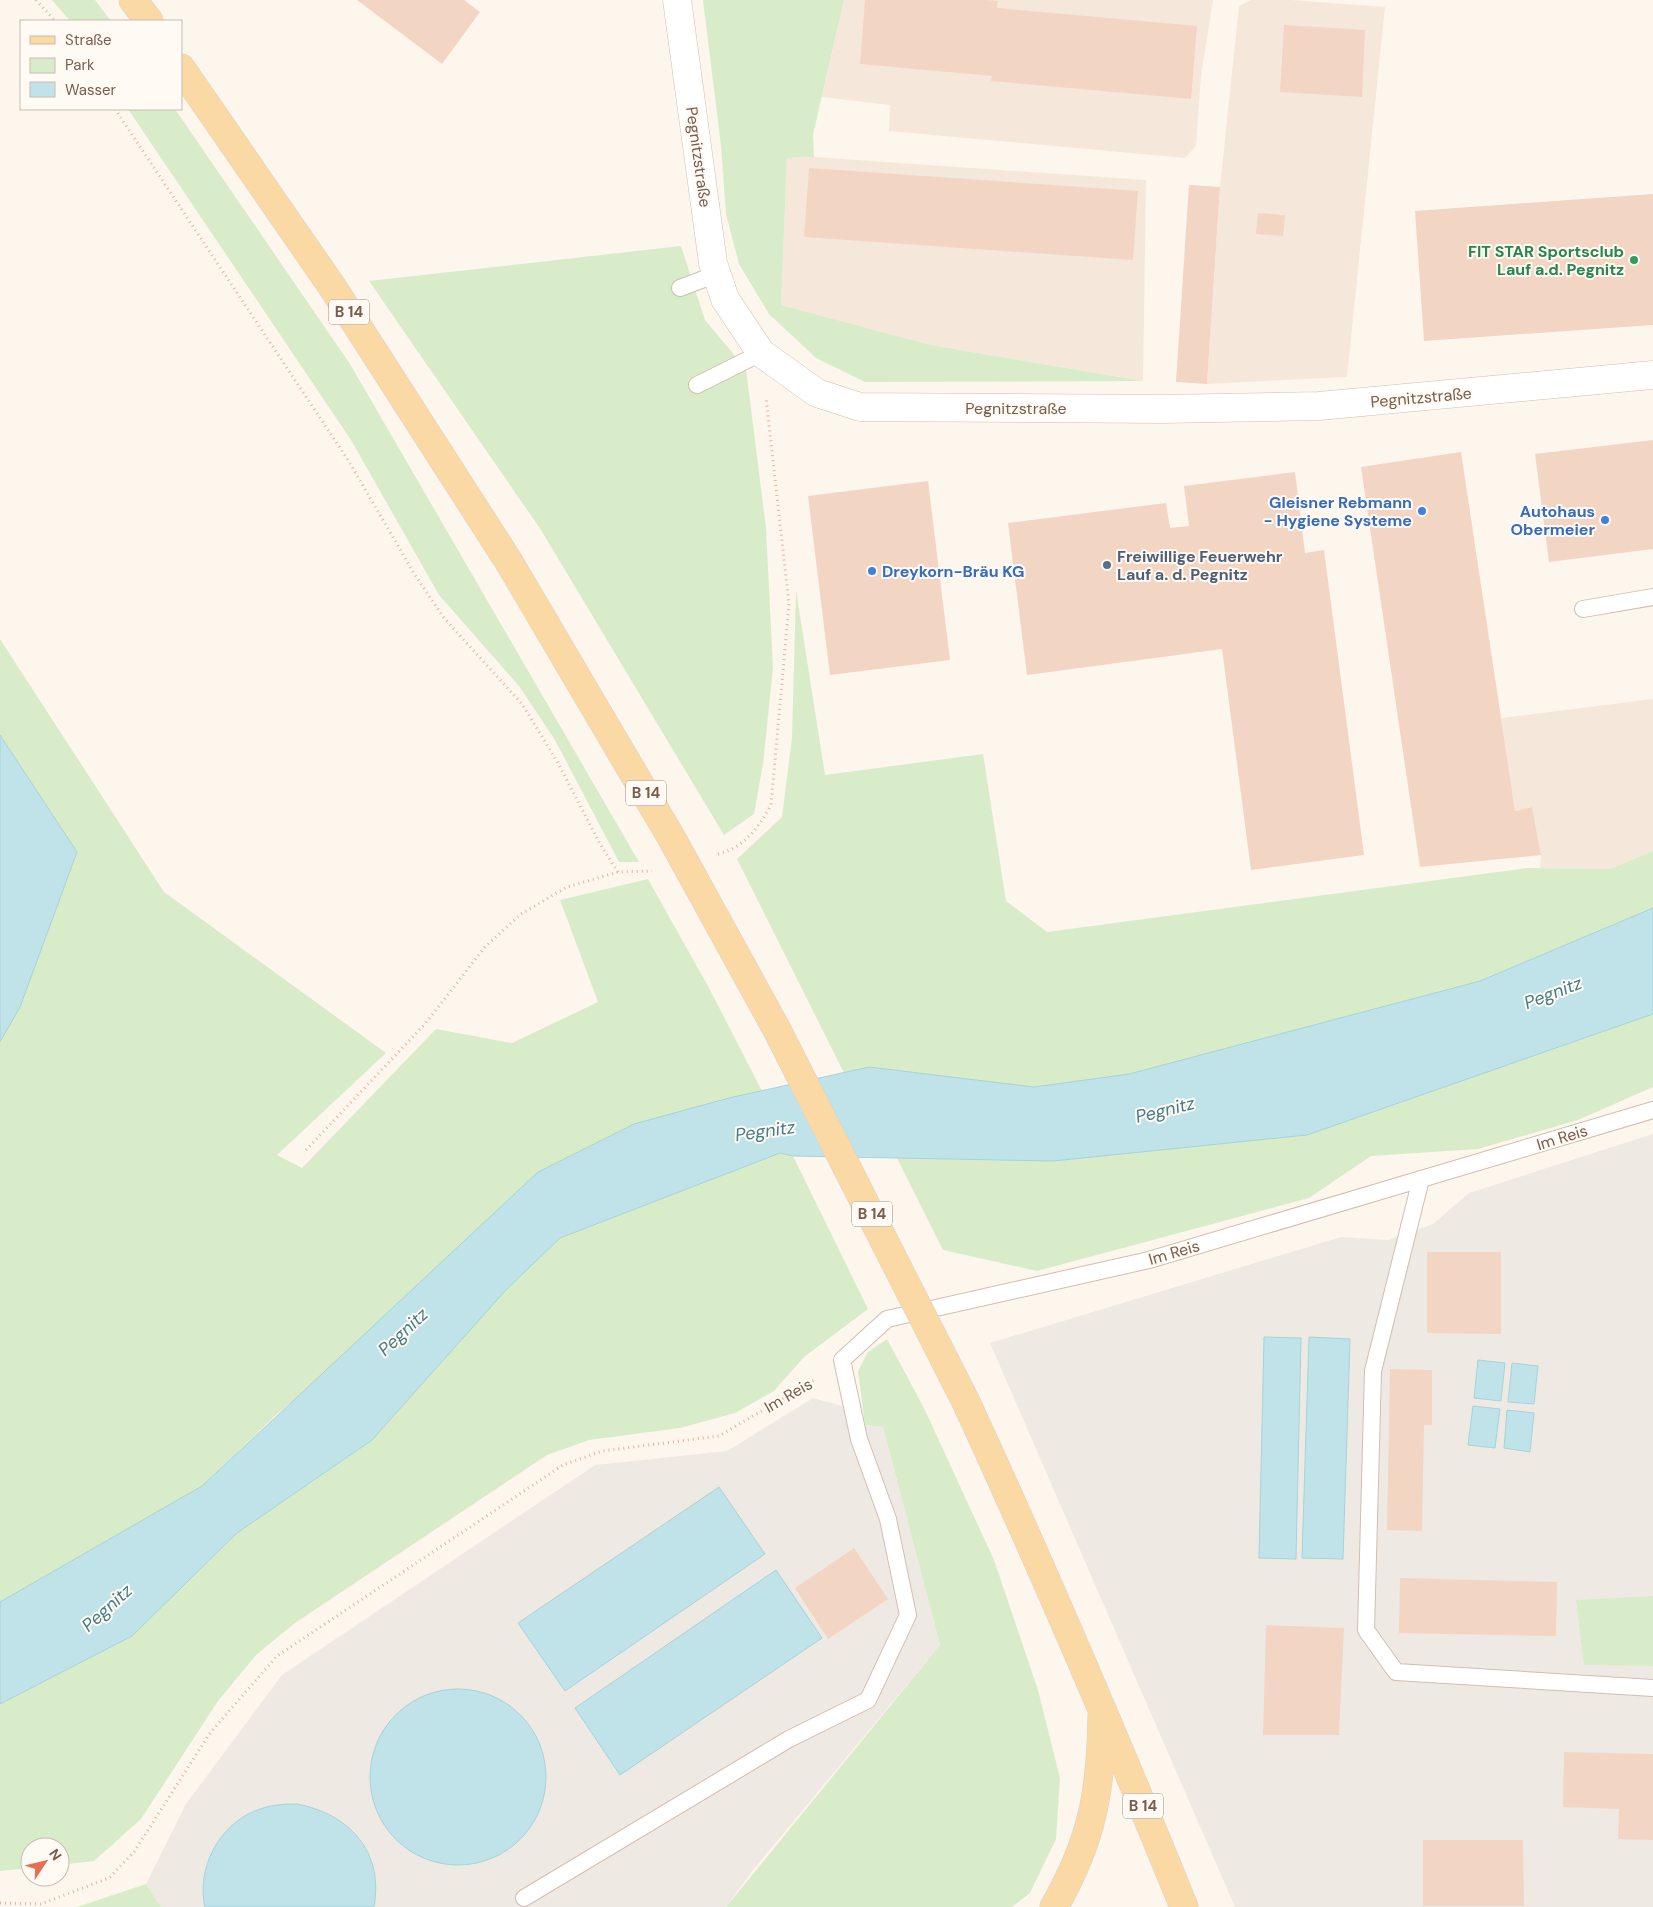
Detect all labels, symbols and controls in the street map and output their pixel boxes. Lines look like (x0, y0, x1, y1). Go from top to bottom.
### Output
legend (20, 20, 182, 110)
text: Straße (65, 30, 112, 50)
text: Park (65, 55, 95, 75)
text: Wasser (65, 80, 117, 100)
street label: Pegnitzstraße (681, 105, 716, 209)
place label: FIT STAR Sportsclub Lauf a.d. Pegnitz (1468, 241, 1624, 280)
marker: FIT STAR Sportsclub Lauf a.d. Pegnitz (1628, 254, 1640, 266)
road number: B 14 (329, 300, 369, 324)
street label: Pegnitzstraße (1370, 383, 1472, 412)
street label: Pegnitzstraße (965, 398, 1067, 419)
place label: Gleisner Rebmann - Hygiene Systeme (1263, 492, 1412, 531)
place label: Autohaus Obermeier (1511, 501, 1595, 540)
marker: Gleisner Rebmann - Hygiene Systeme (1416, 505, 1428, 517)
marker: Autohaus Obermeier (1599, 514, 1611, 526)
place label: Freiwillige Feuerwehr Lauf a. d. Pegnitz (1117, 546, 1283, 585)
marker: Freiwillige Feuerwehr Lauf a. d. Pegnitz (1101, 559, 1113, 571)
place label: Dreykorn-Bräu KG (882, 561, 1024, 582)
marker: Dreykorn-Bräu KG (866, 565, 878, 577)
road number: B 14 (626, 780, 666, 806)
water label: Pegnitz (1521, 971, 1586, 1015)
water label: Pegnitz (1133, 1091, 1198, 1129)
water label: Pegnitz (733, 1115, 797, 1147)
street label: Im Reis (1534, 1120, 1590, 1155)
road number: B 14 (852, 1202, 892, 1226)
street label: Im Reis (1146, 1235, 1202, 1270)
water label: Pegnitz (373, 1302, 434, 1361)
street label: Im Reis (760, 1373, 816, 1418)
water label: Pegnitz (77, 1578, 138, 1637)
road number: B 14 (1123, 1794, 1163, 1818)
north arrow (20, 1837, 70, 1887)
text: N (45, 1845, 66, 1864)

